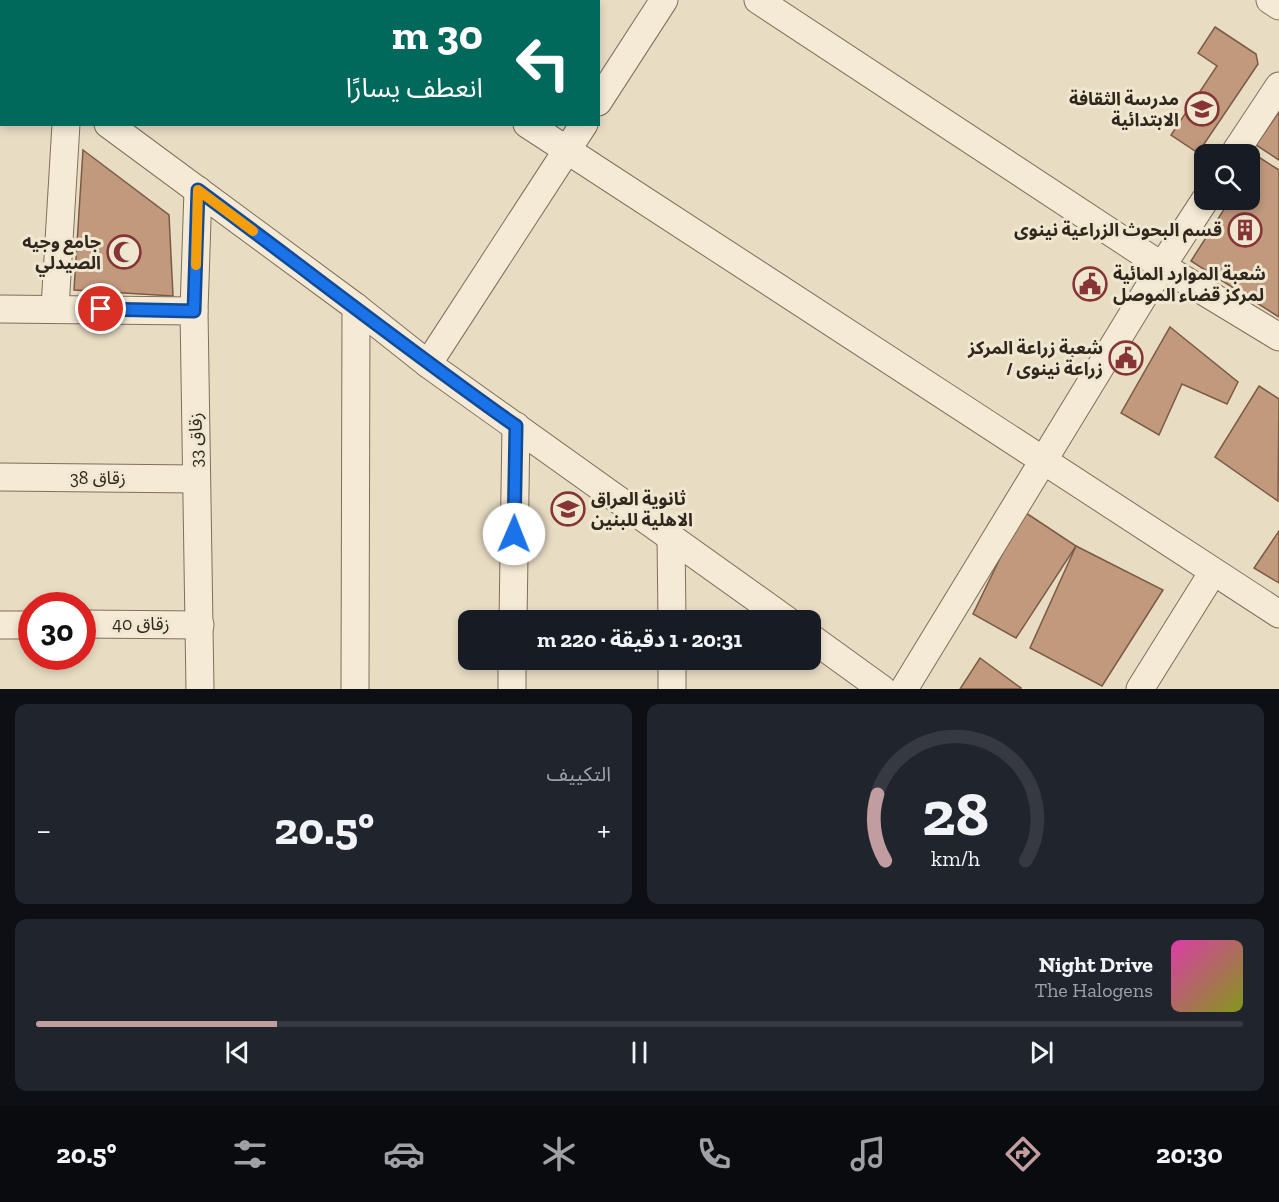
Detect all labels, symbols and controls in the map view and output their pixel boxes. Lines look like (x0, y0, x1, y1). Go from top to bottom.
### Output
text: 30 m (392, 9, 483, 60)
icon: left (504, 24, 582, 102)
text: انعطف يسارًا (346, 72, 483, 104)
place label: مدرسة الثقافة الابتدائية (1069, 88, 1179, 131)
school or university icon: مدرسة الثقافة الابتدائية (1184, 91, 1220, 127)
map controls (1194, 144, 1260, 210)
button: search (1194, 144, 1260, 210)
building icon: قسم البحوث الزراعية نينوى (1227, 212, 1263, 248)
place label: قسم البحوث الزراعية نينوى (1014, 219, 1222, 243)
place label: جامع وجيه الصيدلي (22, 231, 101, 277)
mosque icon: جامع وجيه الصيدلي (106, 234, 142, 270)
place label: شعبة الموارد المائية لمركز قضاء الموصل (1113, 263, 1266, 306)
public building icon: شعبة الموارد المائية لمركز قضاء الموصل (1072, 266, 1108, 302)
pin (75, 283, 126, 334)
icon: arrive (84, 292, 117, 325)
place label: شعبة زراعة المركز / زراعة نينوى (967, 337, 1103, 380)
public building icon: شعبة زراعة المركز / زراعة نينوى (1108, 340, 1144, 376)
street label: زقاق 33 (185, 412, 207, 468)
street label: زقاق 38 (70, 467, 126, 489)
place label: ثانوية العراق الاهلية للبنين (591, 488, 693, 531)
school or university icon: ثانوية العراق الاهلية للبنين (550, 491, 586, 527)
position arrow (482, 502, 546, 566)
speed limit sign: 30 (18, 592, 96, 670)
street label: زقاق 40 (112, 613, 170, 635)
text: 20:31 · 1 دقيقة · 220 m (537, 626, 742, 653)
text: التكييف (547, 762, 611, 786)
text: 28 (922, 776, 989, 851)
text: 20.5° (274, 802, 374, 856)
text: − (36, 810, 51, 849)
text: + (597, 810, 611, 849)
text: km/h (931, 846, 980, 871)
text: Night Drive (1039, 951, 1153, 978)
text: The Halogens (1035, 978, 1153, 1002)
icon: previous (221, 1036, 254, 1069)
icon: pause (623, 1036, 656, 1069)
icon: next (1025, 1036, 1058, 1069)
icon: filters (229, 1133, 271, 1175)
icon: car (383, 1133, 425, 1175)
icon: climate (538, 1133, 580, 1175)
icon: phone (693, 1133, 735, 1175)
icon: music (847, 1133, 889, 1175)
icon: directions (1002, 1133, 1044, 1175)
text: 20.5° (56, 1138, 116, 1170)
text: 20:30 (1156, 1138, 1223, 1170)

